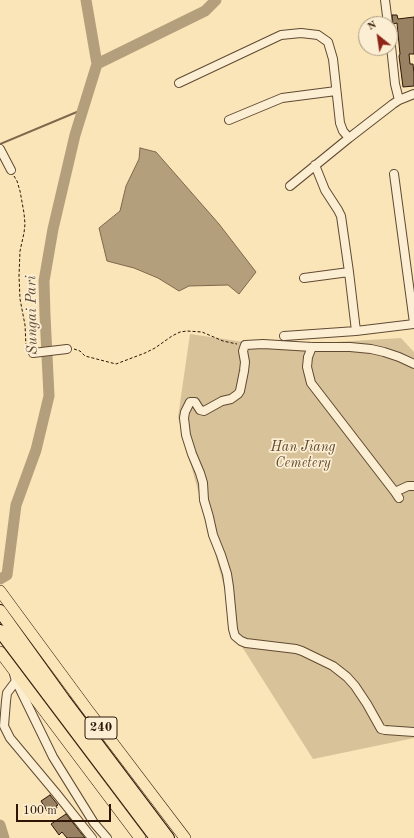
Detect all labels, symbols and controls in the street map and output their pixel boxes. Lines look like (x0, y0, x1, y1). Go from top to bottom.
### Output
north arrow (358, 16, 398, 56)
text: N (366, 19, 379, 33)
water label: Sungai Pari (22, 275, 42, 355)
park label: Han Jiang Cemetery (270, 439, 336, 472)
road number: 240 (85, 717, 117, 739)
scale bar (18, 796, 113, 822)
text: 100 m (23, 805, 57, 817)

